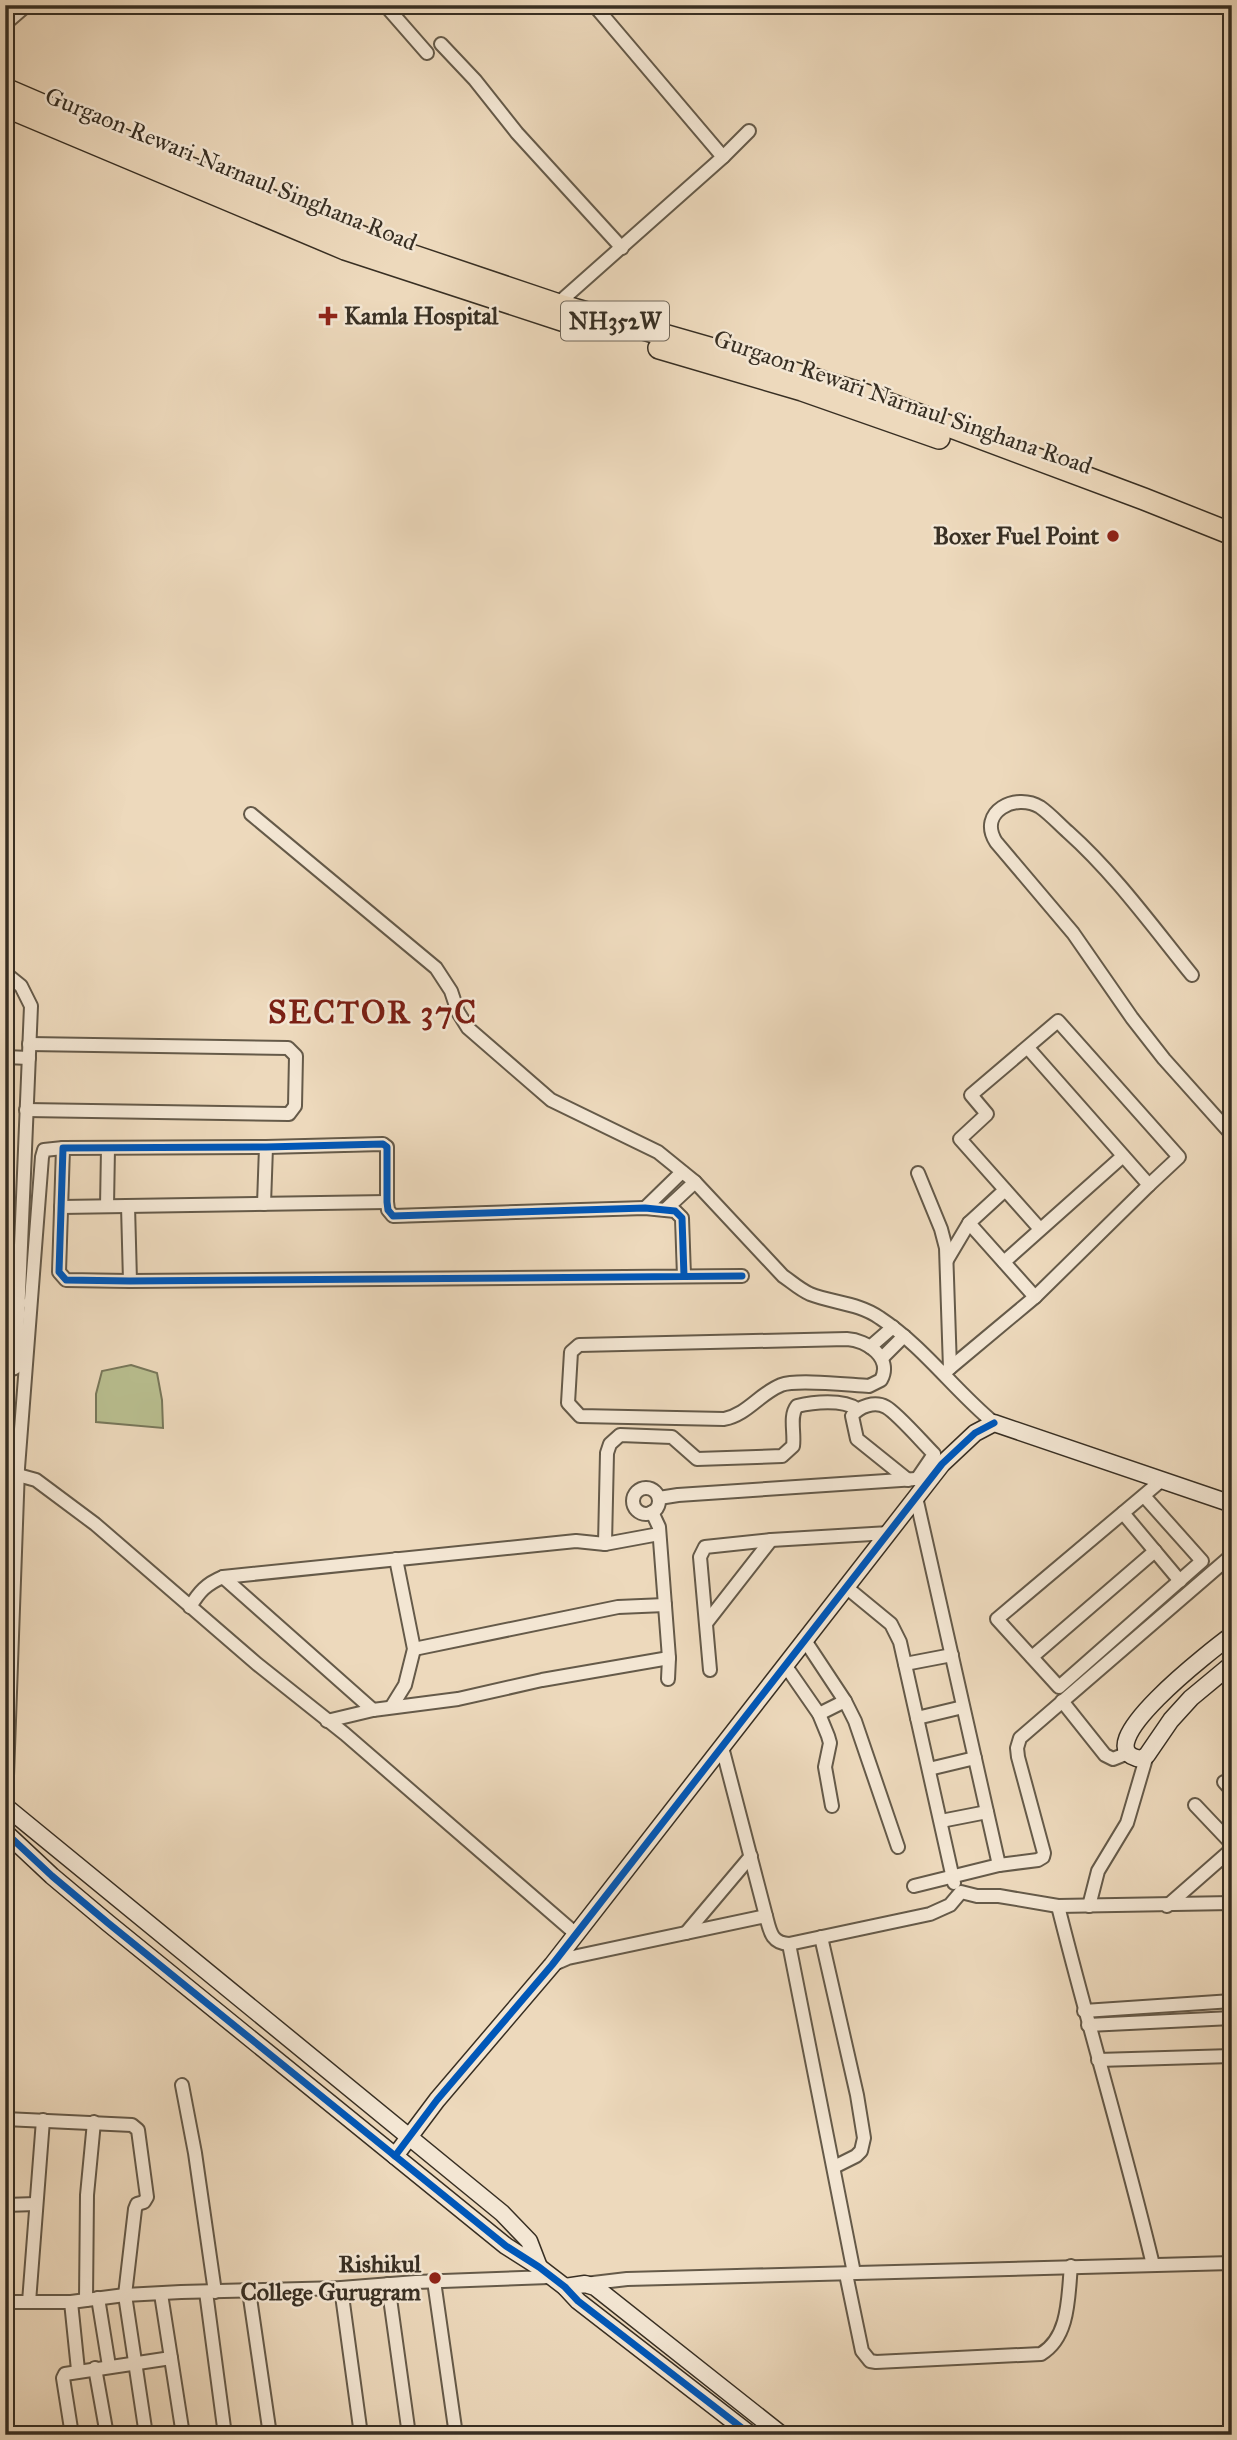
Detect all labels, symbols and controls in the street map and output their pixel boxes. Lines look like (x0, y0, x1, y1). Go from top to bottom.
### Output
street label: Gurgaon Rewari Narnaul Singhana Road (41, 80, 421, 258)
place label: Kamla Hospital (344, 301, 499, 331)
road number: NH352W (561, 302, 669, 340)
marker: Kamla Hospital (318, 306, 338, 326)
street label: Gurgaon Rewari Narnaul Singhana Road (710, 323, 1096, 481)
place label: Boxer Fuel Point (933, 521, 1099, 551)
marker: Boxer Fuel Point (1105, 528, 1121, 544)
district label: SECTOR 37C (268, 993, 478, 1032)
place label: Rishikul College Gurugram (240, 2249, 422, 2307)
marker: Rishikul College Gurugram (427, 2270, 443, 2286)

